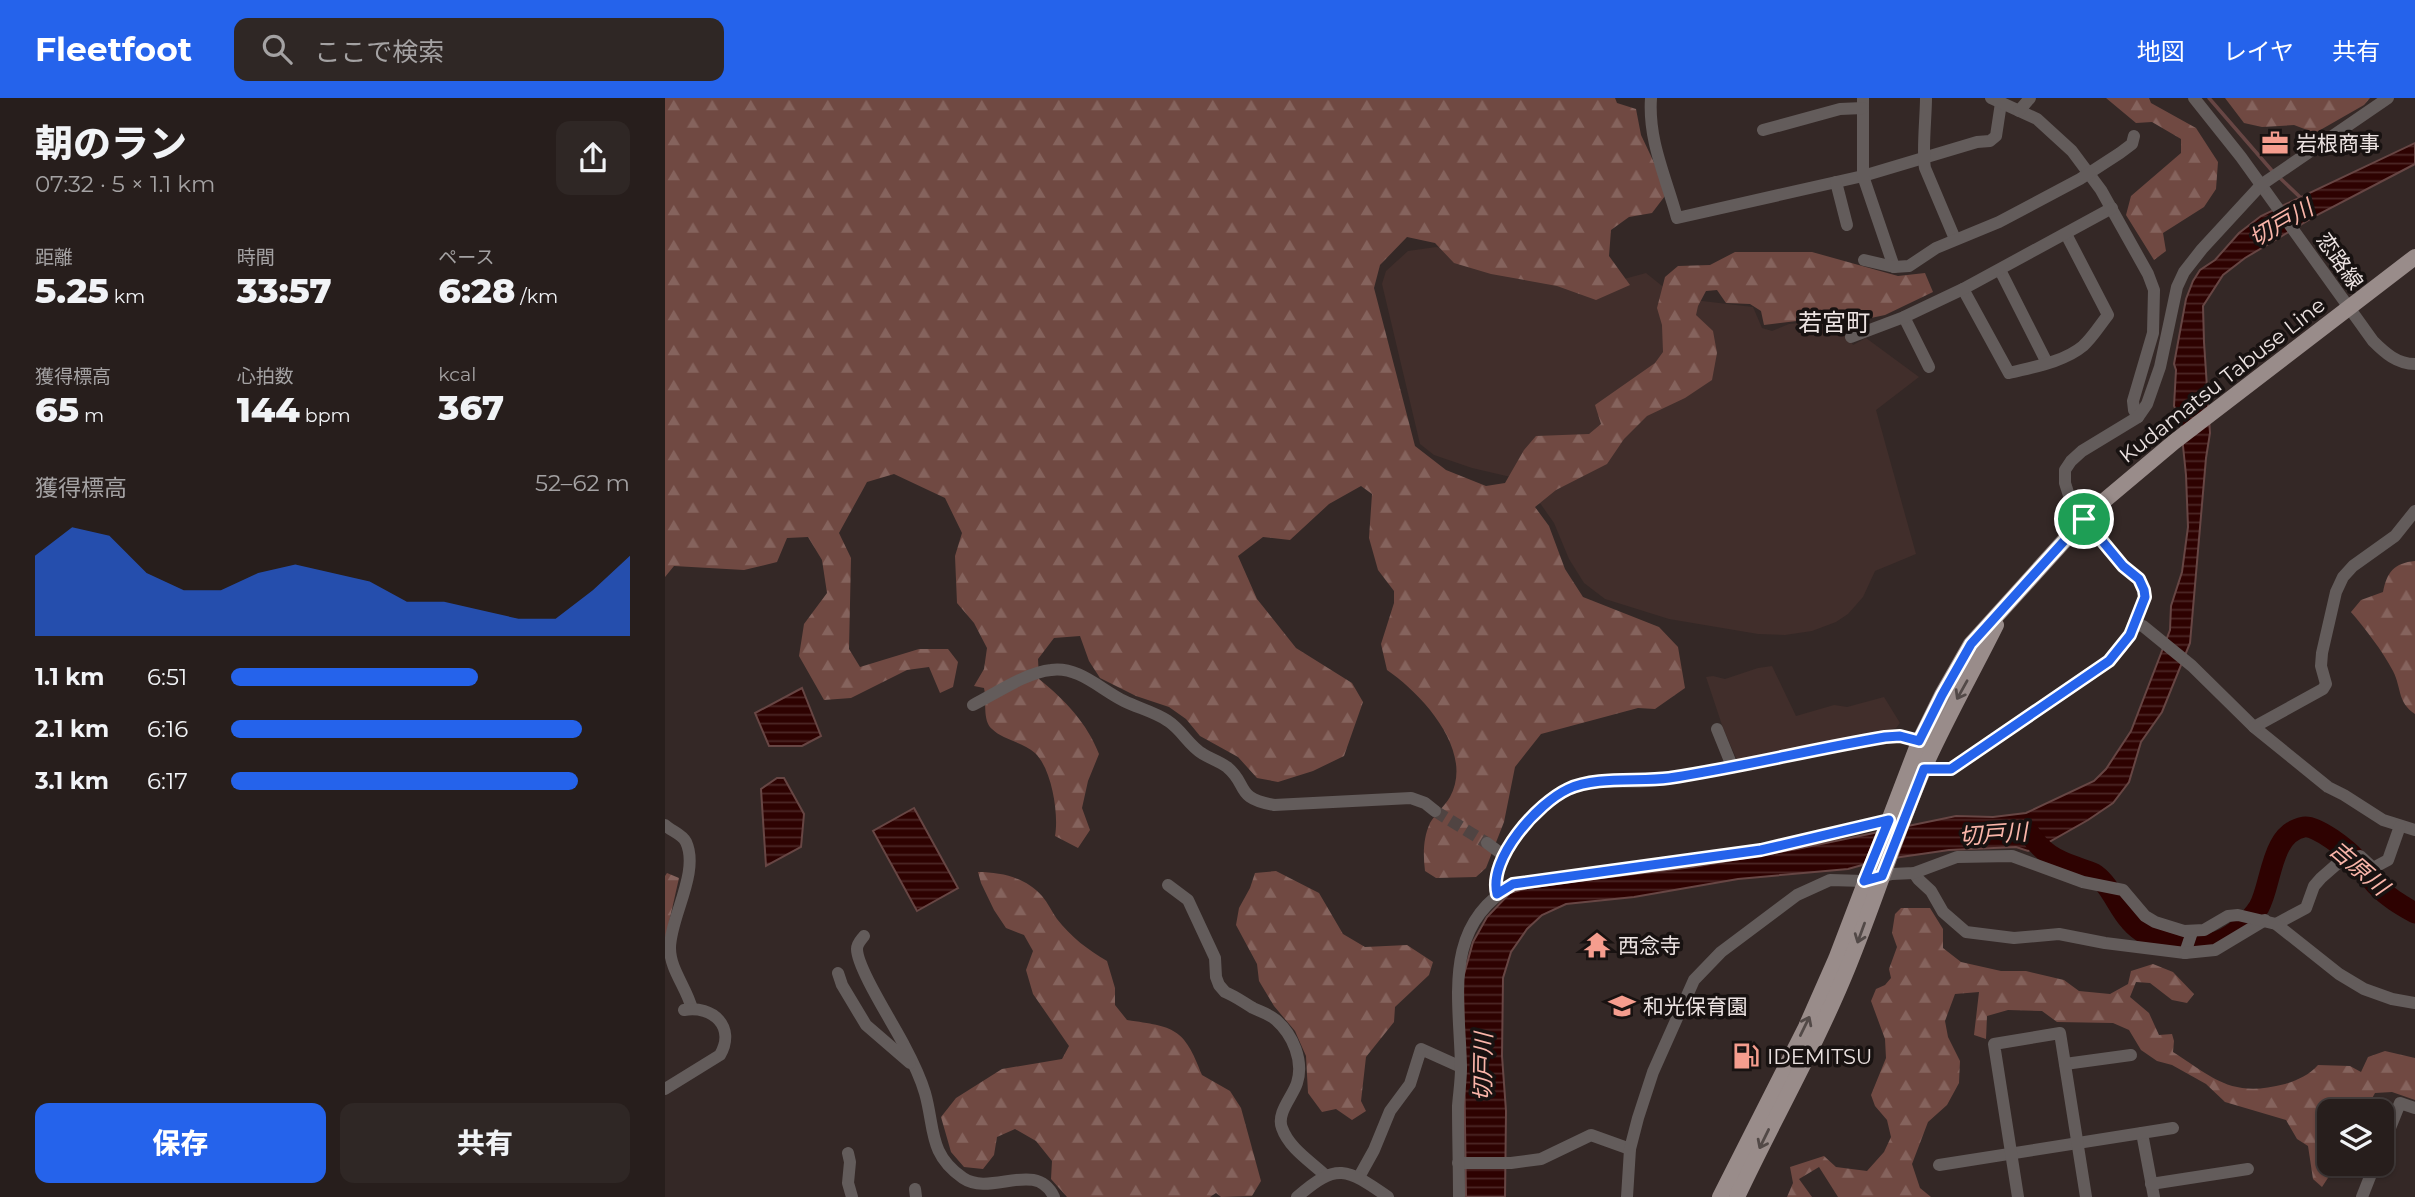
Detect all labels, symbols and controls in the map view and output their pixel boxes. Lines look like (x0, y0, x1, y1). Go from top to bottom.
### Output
search box (234, 18, 724, 81)
text: Fleetfoot (35, 29, 192, 69)
icon: search (258, 30, 296, 68)
text: ここで検索 (314, 36, 444, 68)
text: 地図 (2137, 37, 2185, 66)
text: レイヤ (2223, 37, 2294, 66)
text: 共有 (2332, 37, 2380, 66)
text: 朝のラン (35, 120, 187, 167)
button: share (556, 121, 630, 195)
office icon: 岩根商事 (2260, 128, 2290, 158)
place label: 岩根商事 (2296, 131, 2380, 156)
text: 07:32 · 5 × 1.1 km (35, 170, 215, 198)
water label: 切戸川 (2244, 192, 2320, 252)
street label: 恋路線 (2312, 228, 2368, 294)
text: 距離 (35, 246, 73, 269)
text: 時間 (237, 246, 275, 269)
text: ペース (438, 246, 494, 269)
text: 5.25 (35, 269, 109, 312)
text: 33:57 (237, 269, 332, 312)
text: 6:28 (438, 269, 515, 312)
text: km (109, 285, 145, 308)
text: /km (515, 285, 558, 308)
street label: Kudamatsu Tabuse Line (2114, 292, 2330, 468)
district label: 若宮町 (1798, 308, 1870, 337)
text: kcal (438, 363, 476, 386)
text: 獲得標高 (35, 365, 111, 388)
text: 心拍数 (237, 365, 294, 388)
text: 367 (438, 386, 504, 429)
text: 65 (35, 388, 79, 431)
text: 144 (237, 388, 300, 431)
text: m (79, 404, 104, 427)
text: bpm (300, 404, 351, 427)
text: 52–62 m (535, 469, 630, 497)
text: 獲得標高 (35, 474, 127, 502)
pin (2054, 489, 2114, 549)
icon: arrive (2065, 500, 2103, 538)
text: 1.1 km (35, 663, 104, 691)
text: 6:51 (147, 663, 187, 691)
one-way arrow (1955, 679, 1969, 699)
text: 2.1 km (35, 715, 109, 743)
text: 6:16 (147, 715, 188, 743)
text: 3.1 km (35, 767, 109, 795)
text: 6:17 (147, 767, 188, 795)
water label: 切戸川 (1958, 817, 2031, 850)
water label: 吉原川 (2324, 835, 2396, 903)
one-way arrow (1854, 921, 1866, 943)
temple icon: 西念寺 (1582, 930, 1612, 960)
place label: 西念寺 (1618, 933, 1681, 958)
school or university icon: 和光保育園 (1607, 991, 1637, 1021)
place label: 和光保育園 (1643, 994, 1748, 1019)
one-way arrow (1800, 1016, 1813, 1037)
water label: 切戸川 (1468, 1029, 1498, 1102)
fuel station icon: IDEMITSU (1731, 1041, 1761, 1071)
place label: IDEMITSU (1767, 1044, 1873, 1069)
map controls (2317, 1099, 2394, 1176)
button: layers (2317, 1099, 2394, 1176)
button: 保存 (35, 1103, 326, 1183)
button: 共有 (340, 1103, 630, 1183)
one-way arrow (1757, 1128, 1771, 1149)

